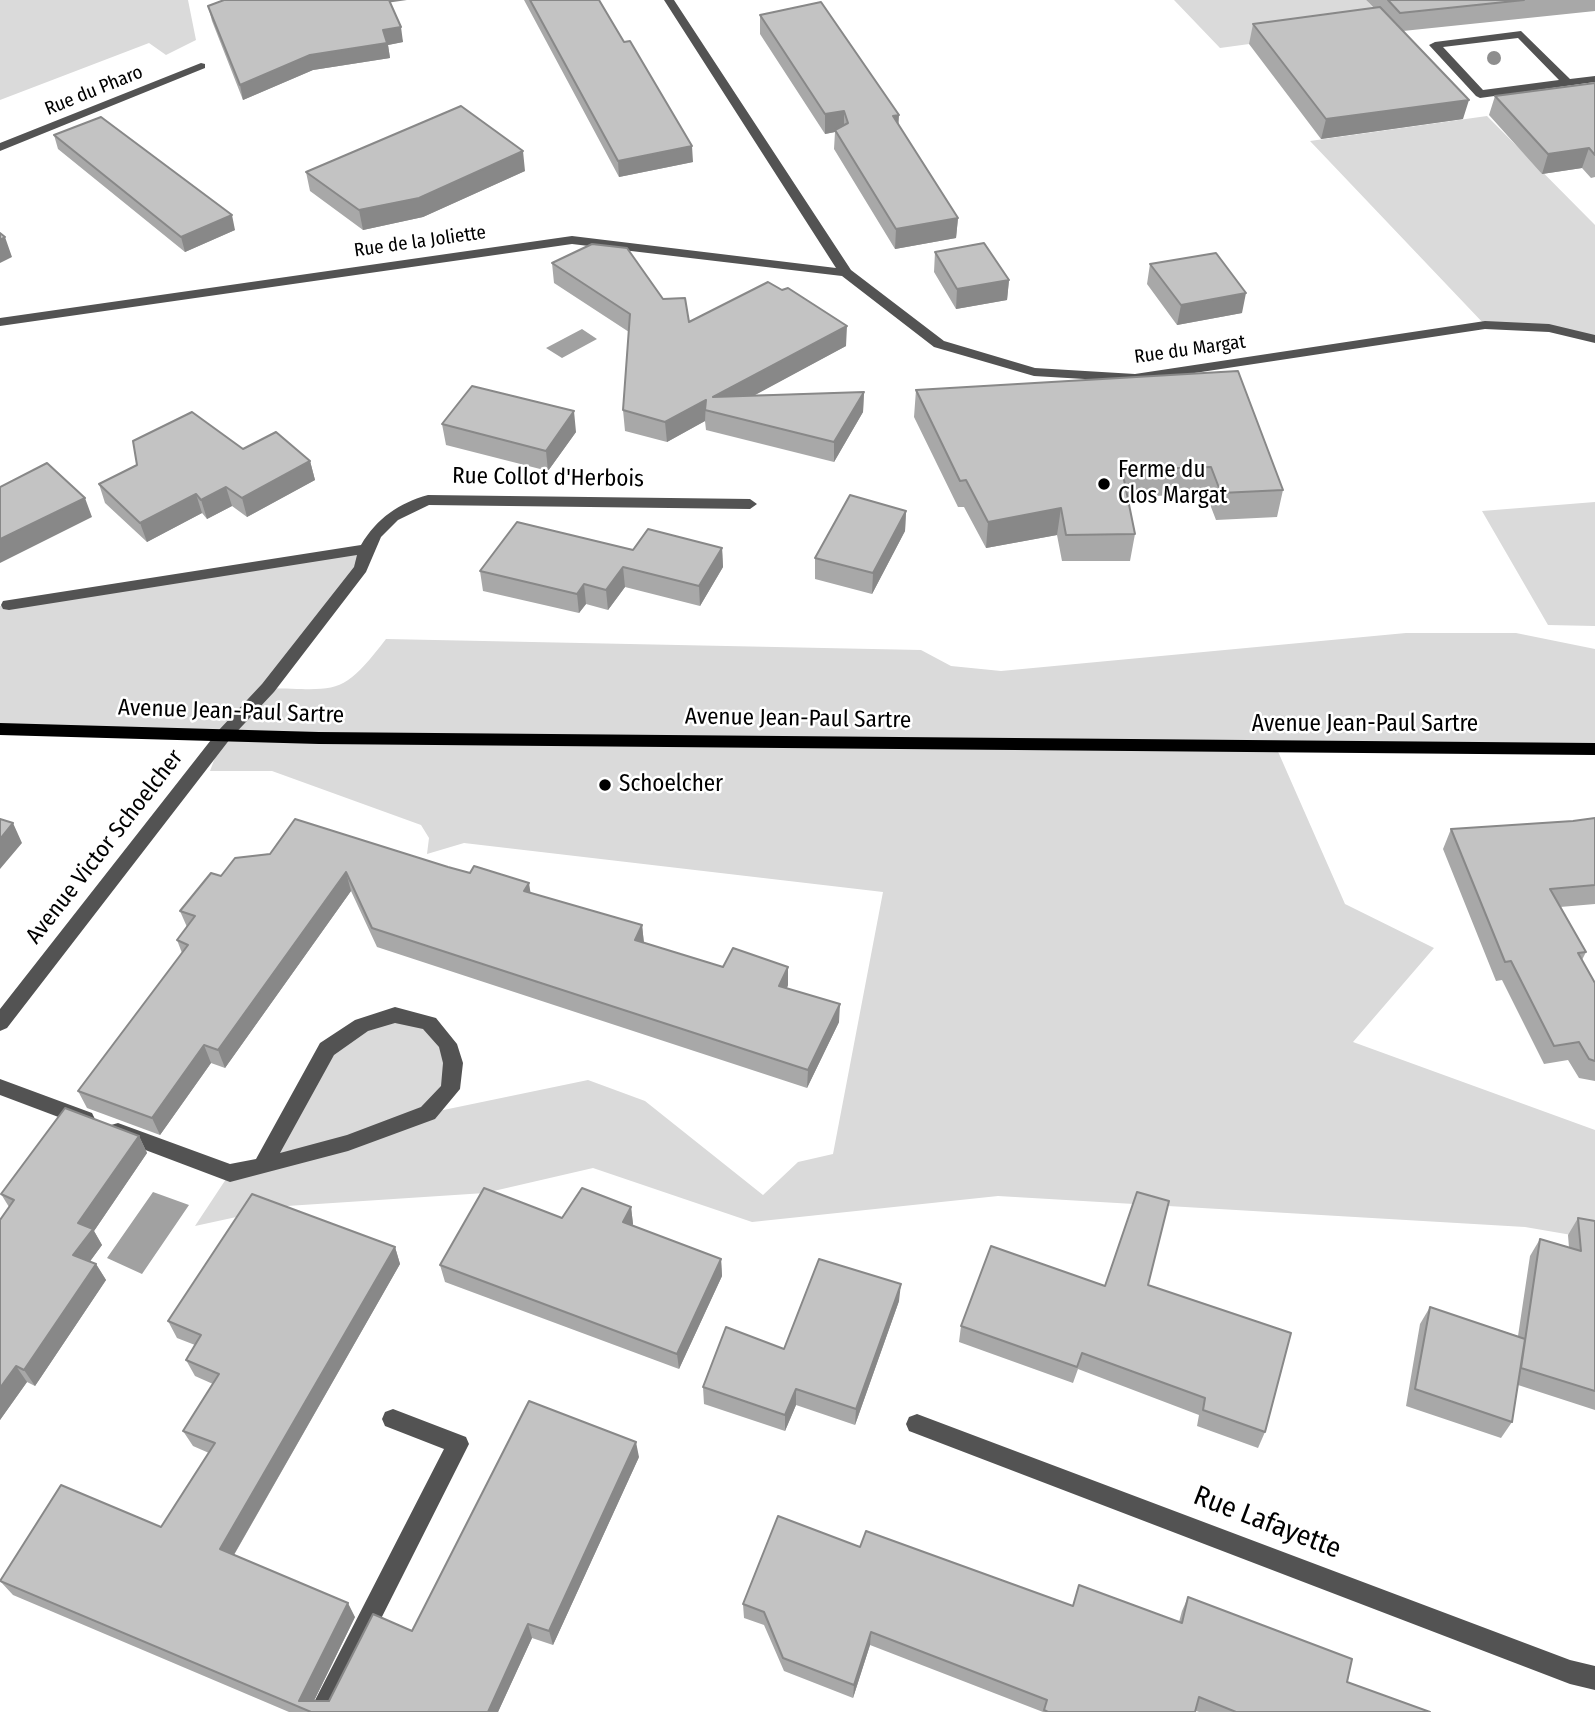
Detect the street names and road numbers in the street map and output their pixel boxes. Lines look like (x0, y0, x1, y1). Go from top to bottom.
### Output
street label: Rue du Pharo (42, 61, 146, 121)
street label: Rue de la Joliette (353, 221, 487, 263)
street label: Rue du Margat (1133, 331, 1247, 369)
street label: Rue Collot d'Herbois (452, 463, 644, 493)
street label: Avenue Jean-Paul Sartre (117, 694, 345, 730)
street label: Avenue Jean-Paul Sartre (685, 703, 911, 735)
street label: Avenue Jean-Paul Sartre (1252, 711, 1478, 739)
street label: Avenue Victor Schoelcher (21, 744, 189, 950)
street label: Rue Lafayette (1188, 1479, 1346, 1567)

